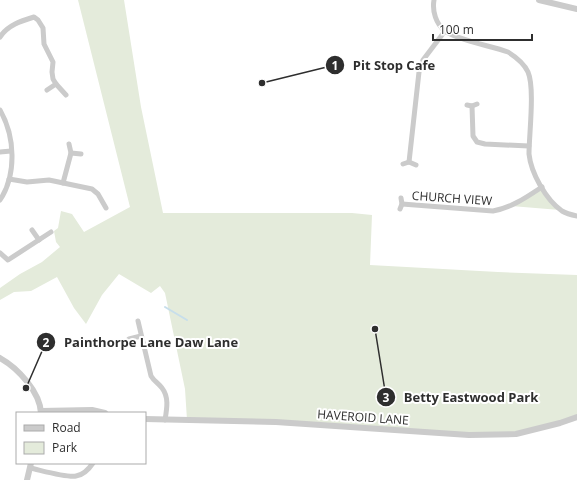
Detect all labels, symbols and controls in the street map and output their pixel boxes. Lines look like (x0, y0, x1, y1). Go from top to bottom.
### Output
scale bar (433, 16, 532, 42)
text: 100 m (439, 21, 474, 38)
callout: Pit Stop Cafe (325, 53, 443, 78)
text: Pit Stop Cafe (353, 56, 436, 74)
text: 1 (332, 57, 338, 74)
street label: CHURCH VIEW (411, 187, 493, 209)
callout: Painthorpe Lane Daw Lane (36, 330, 246, 355)
text: Painthorpe Lane Daw Lane (64, 333, 238, 351)
text: 2 (43, 334, 50, 351)
callout: Betty Eastwood Park (376, 385, 547, 410)
text: Betty Eastwood Park (404, 388, 539, 406)
text: 3 (383, 389, 390, 406)
street label: HAVEROID LANE (317, 405, 409, 429)
legend (16, 412, 146, 464)
text: Road (52, 419, 81, 436)
text: Park (52, 439, 78, 456)

